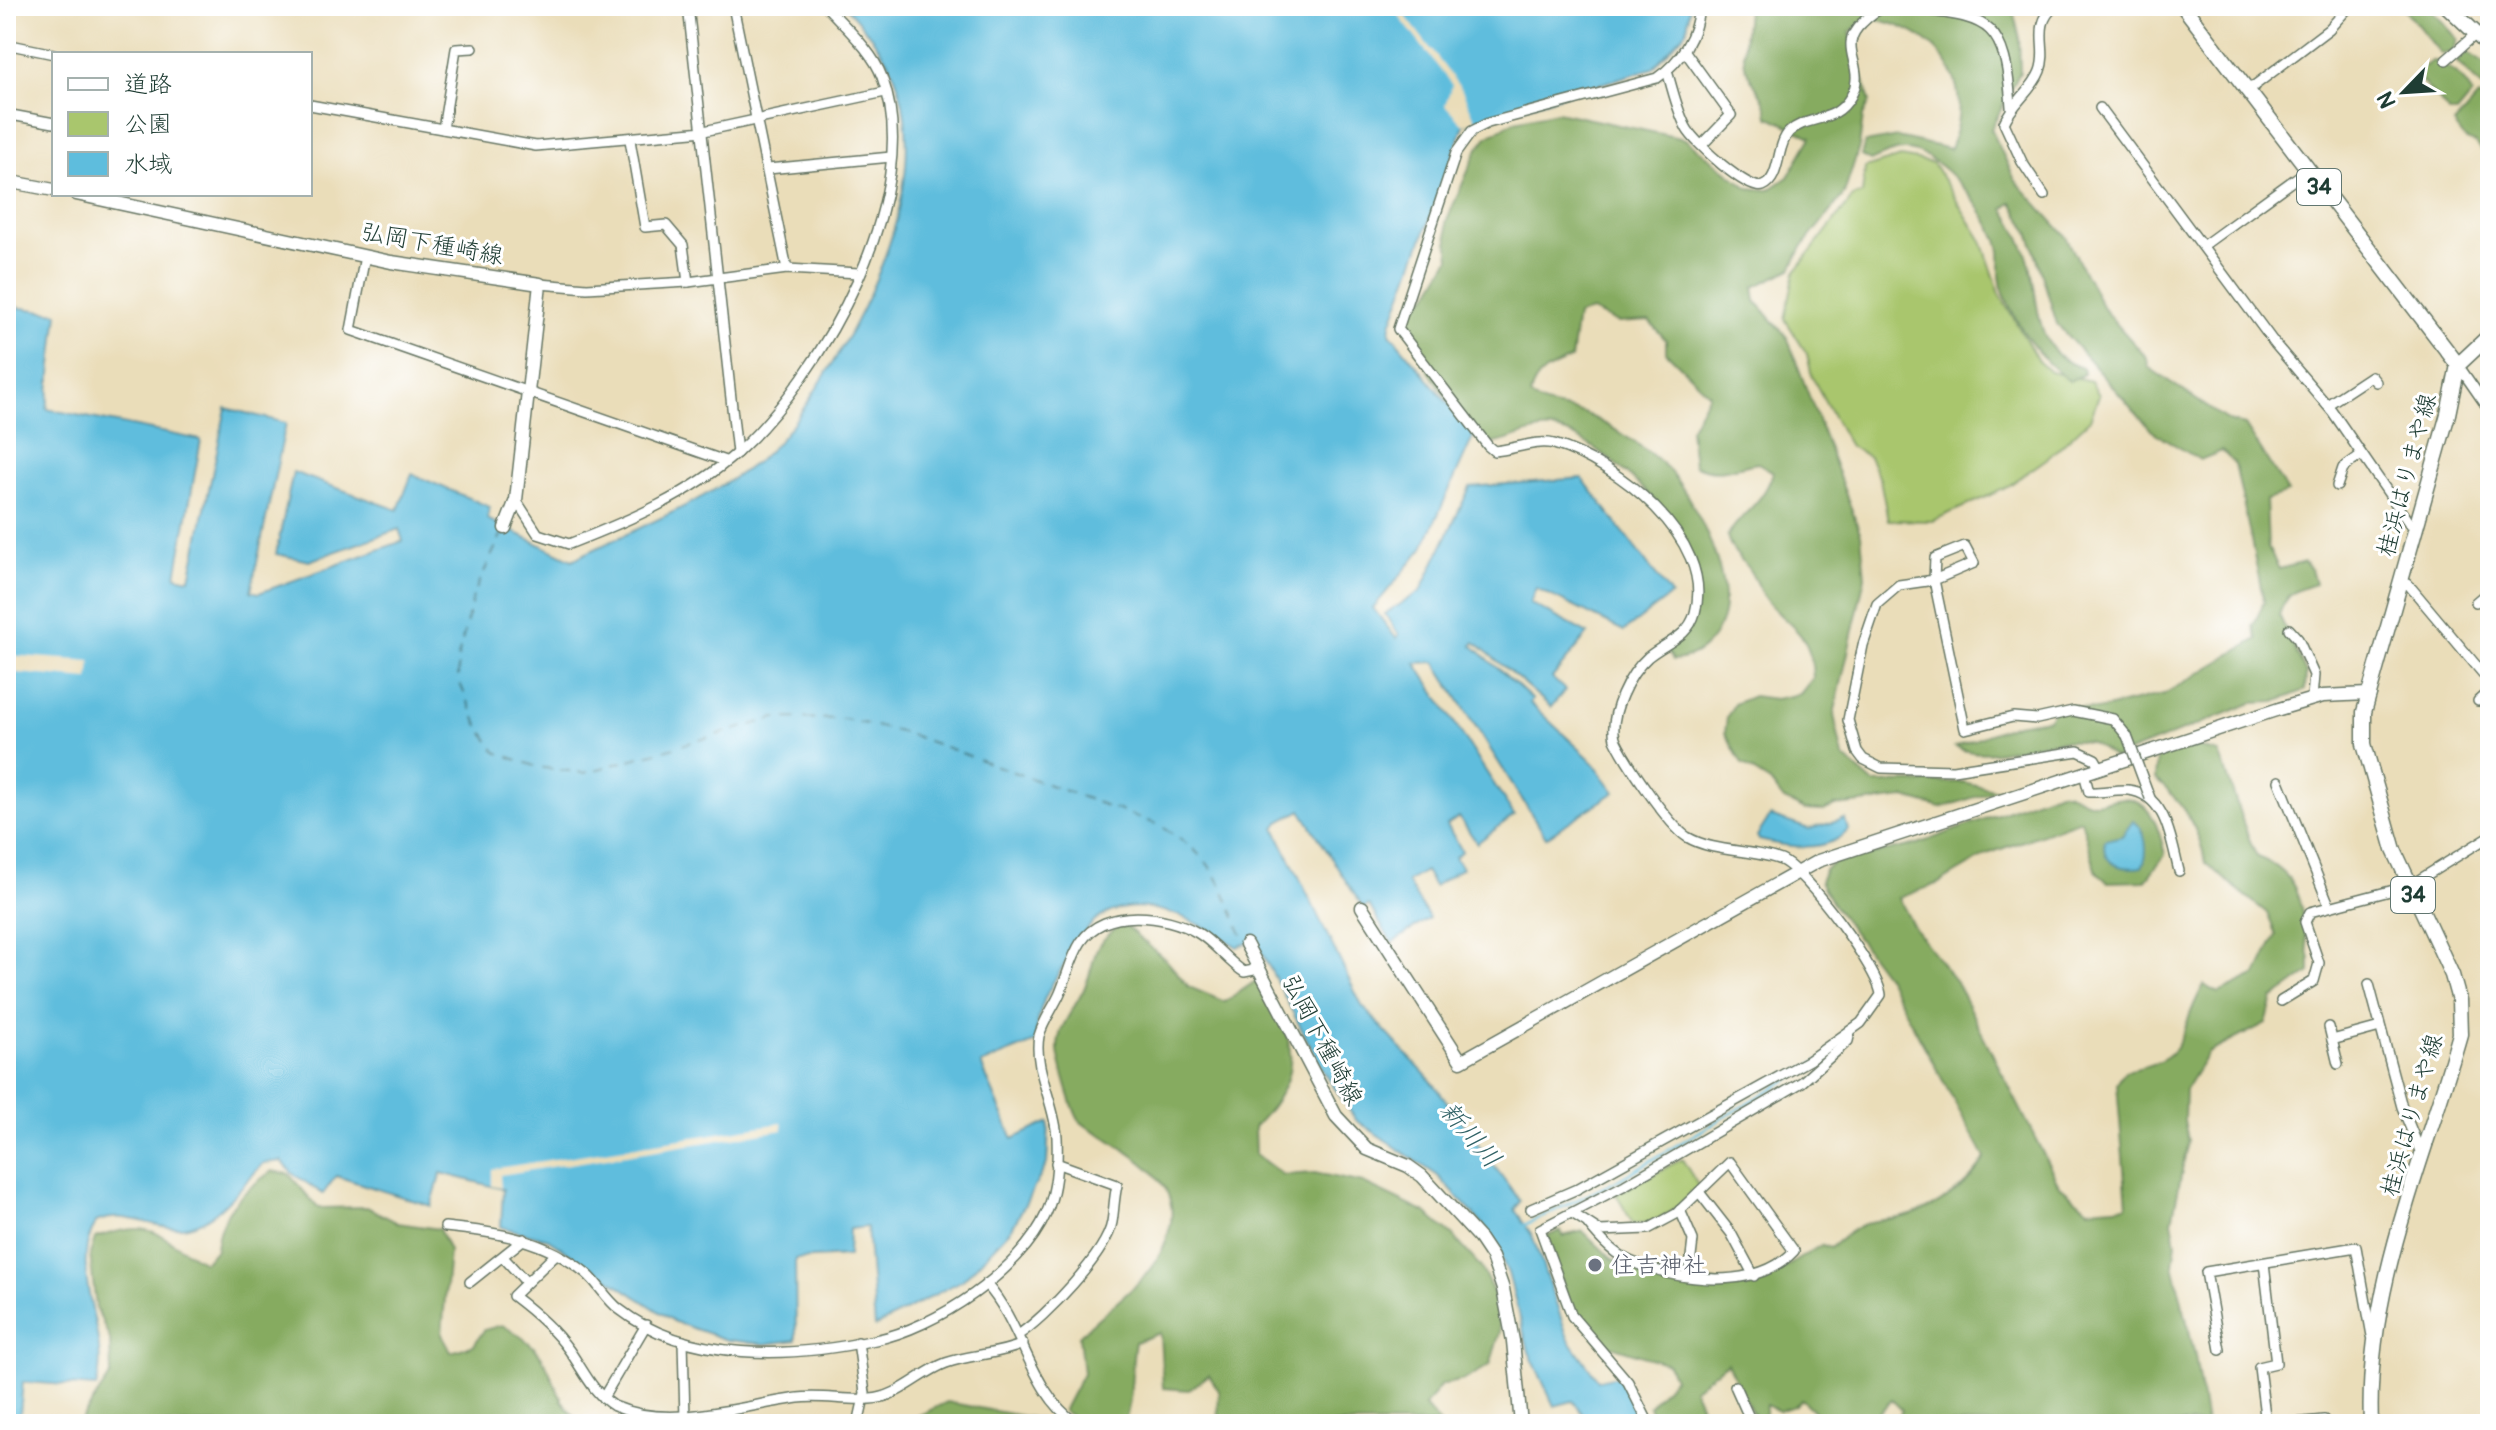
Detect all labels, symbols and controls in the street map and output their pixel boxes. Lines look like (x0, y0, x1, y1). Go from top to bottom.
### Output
legend (52, 52, 312, 196)
north arrow (2364, 52, 2444, 132)
text: 道路 (124, 70, 172, 99)
text: N (2371, 87, 2403, 113)
text: 公園 (124, 110, 172, 139)
text: 水域 (124, 150, 172, 179)
road number: 34 (2297, 169, 2341, 205)
street label: 弘岡下種崎線 (359, 217, 505, 271)
street label: 桂浜はりまや線 (2371, 390, 2443, 560)
road number: 34 (2391, 877, 2435, 913)
street label: 弘岡下種崎線 (1275, 970, 1369, 1110)
street label: 桂浜はりまや線 (2375, 1030, 2449, 1200)
water label: 新川川 (1432, 1095, 1508, 1175)
place label: 住吉神社 (1611, 1251, 1707, 1280)
marker: 住吉神社 (1586, 1256, 1604, 1274)

